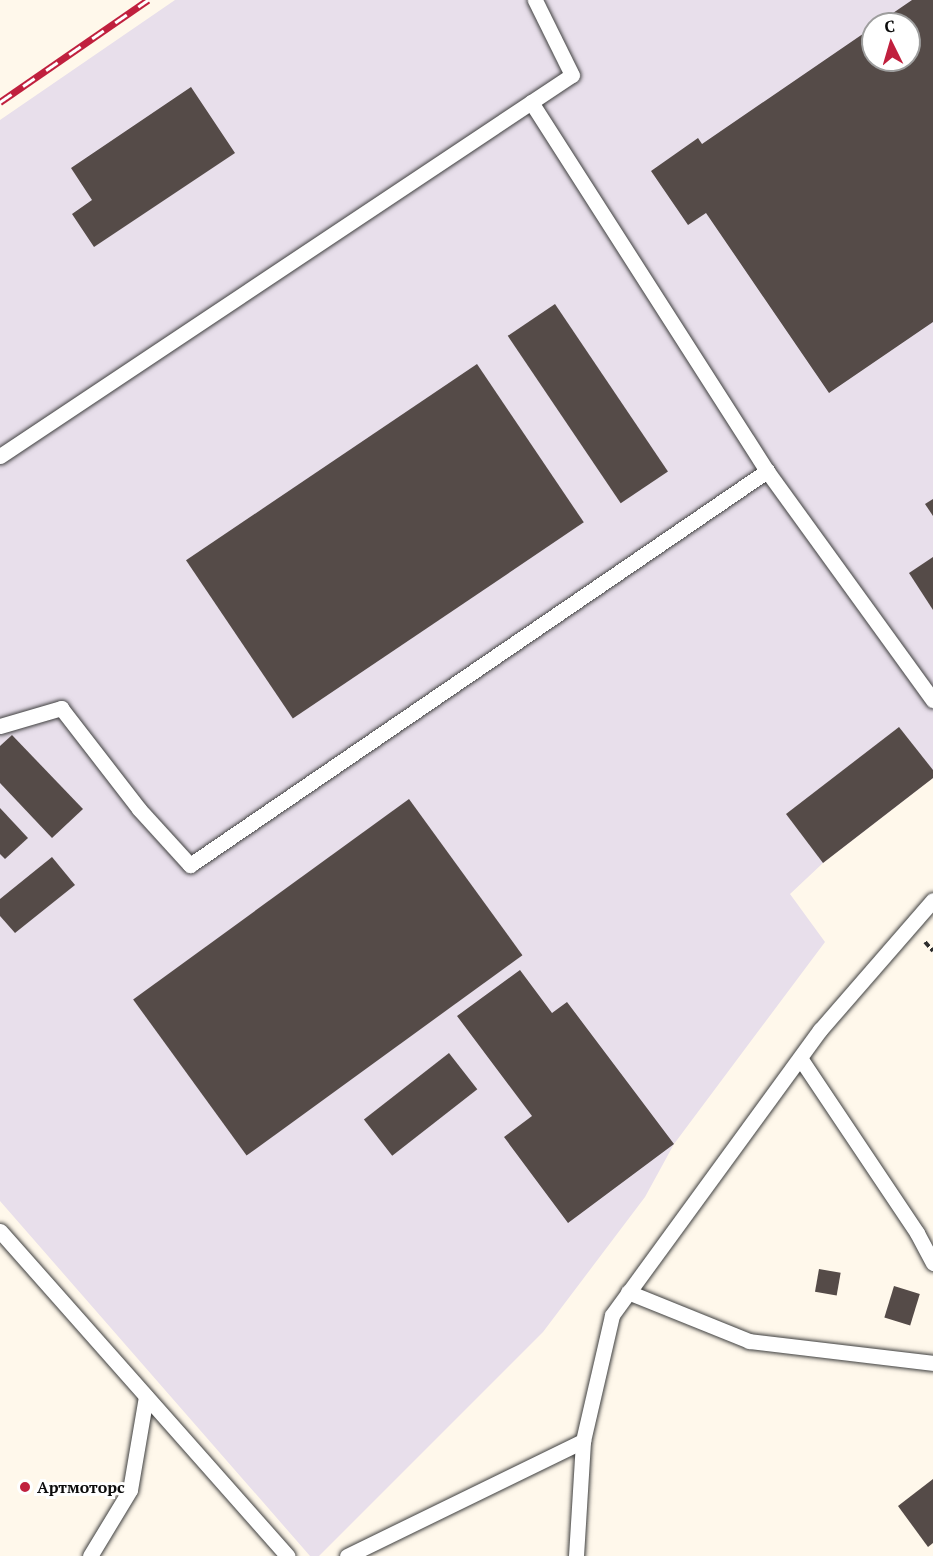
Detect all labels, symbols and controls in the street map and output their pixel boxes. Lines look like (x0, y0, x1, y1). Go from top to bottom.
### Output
north arrow (861, 12, 921, 72)
text: С (883, 15, 896, 37)
place label: Артмоторс (37, 1477, 125, 1497)
marker: Артмоторс (18, 1480, 32, 1494)

